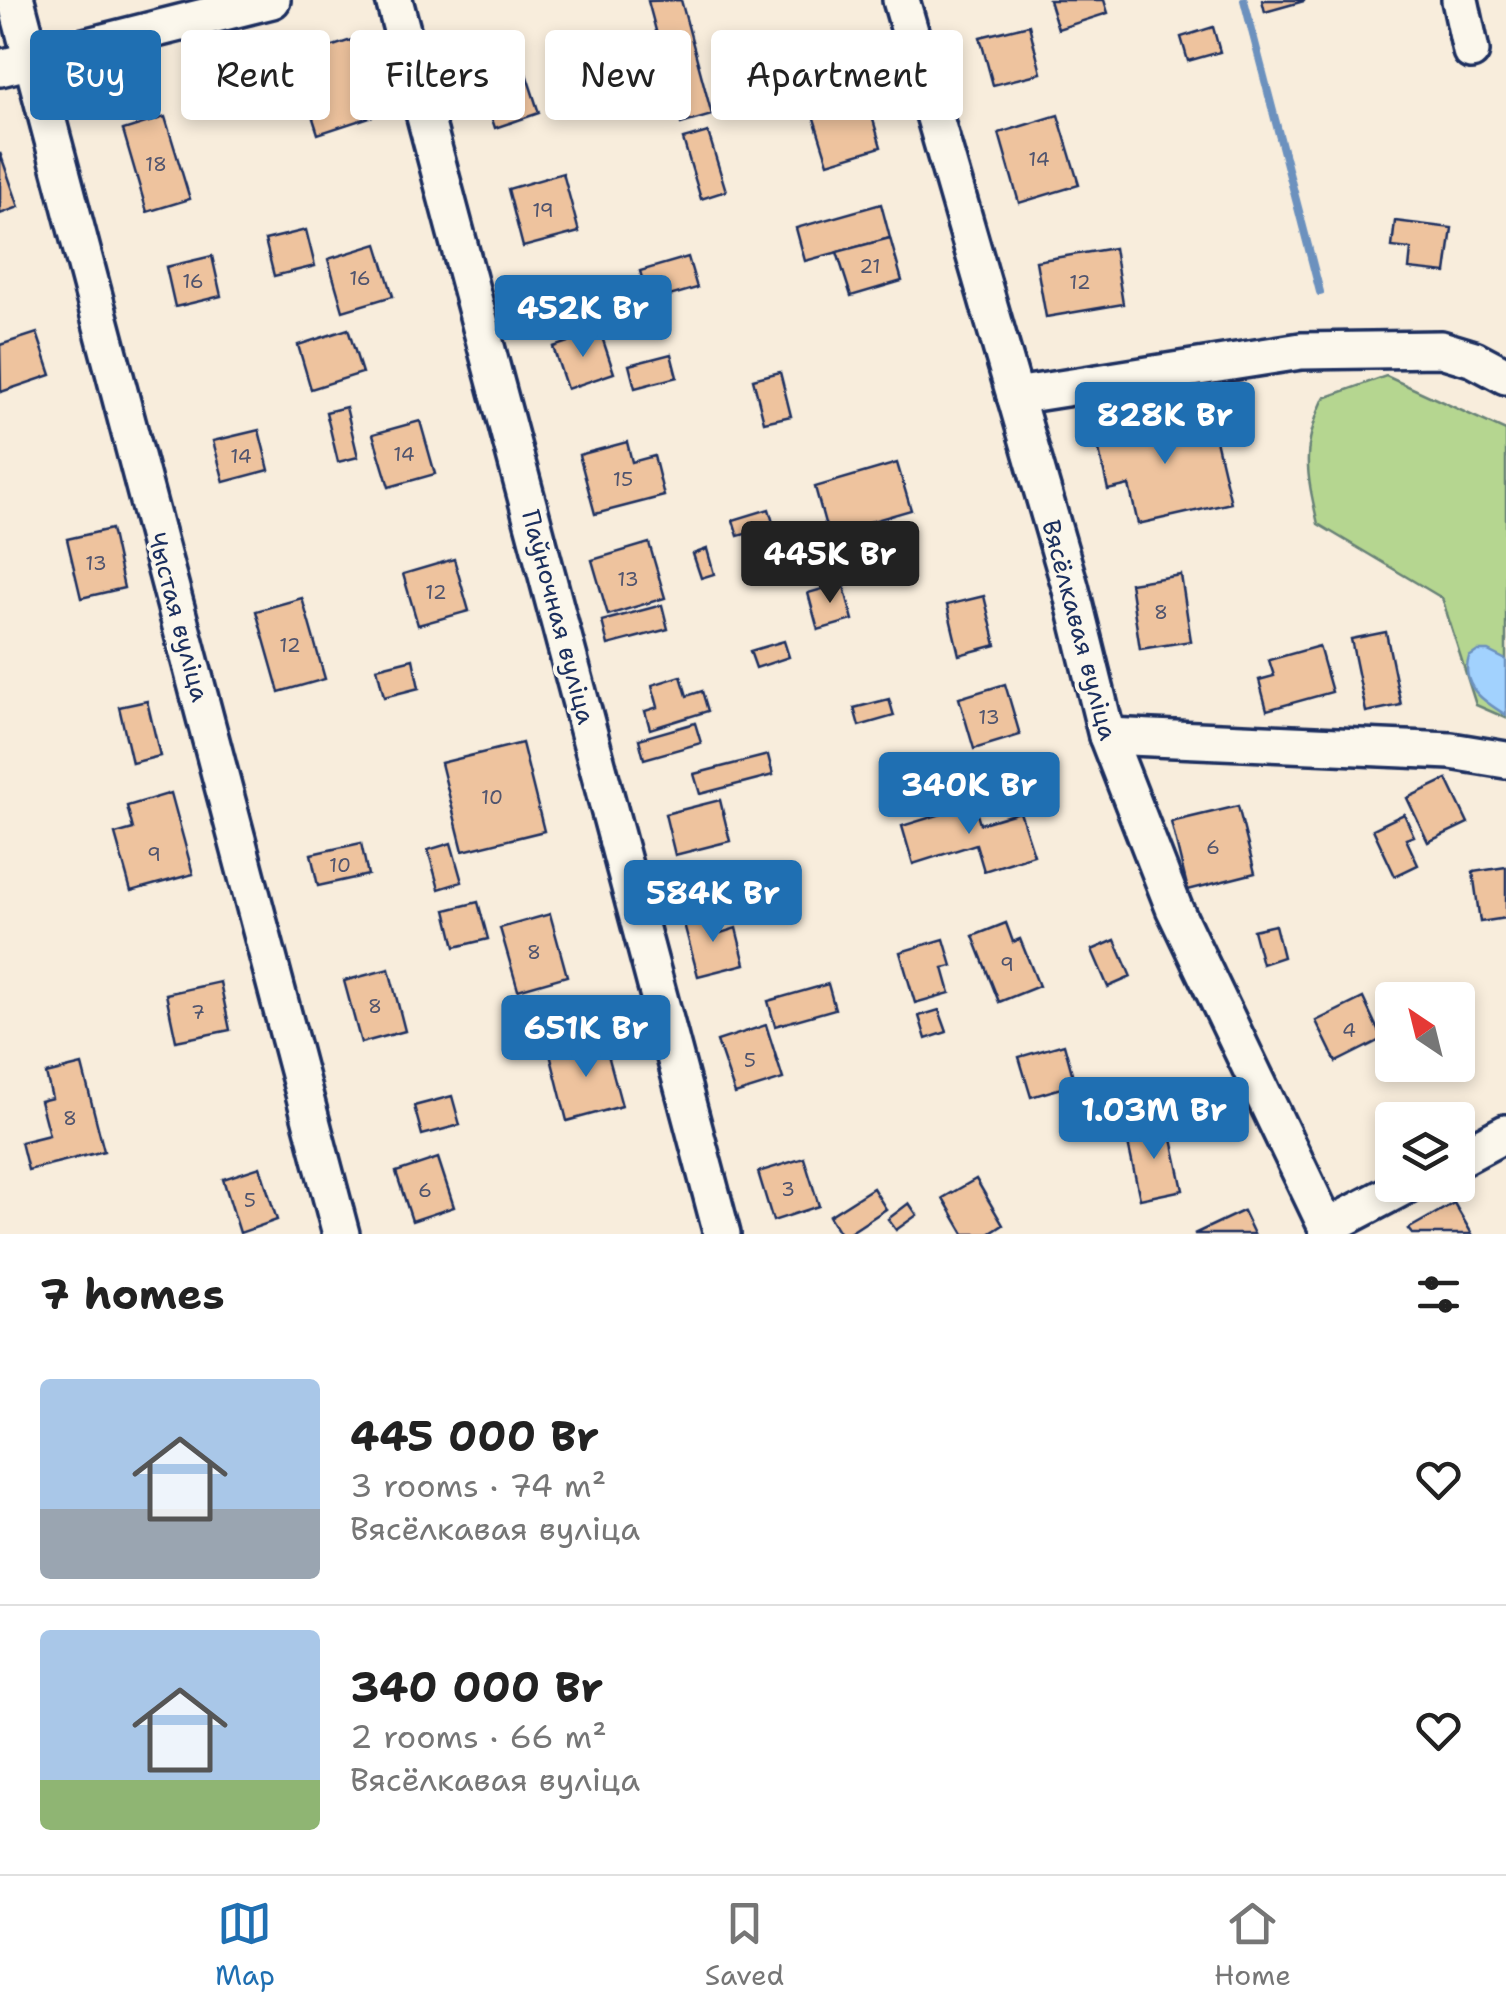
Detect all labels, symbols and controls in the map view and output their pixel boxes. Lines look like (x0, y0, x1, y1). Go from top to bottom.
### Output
chip: Buy (30, 30, 161, 120)
chip: Rent (181, 30, 330, 120)
chip: Filters (350, 30, 525, 120)
chip: New (545, 30, 691, 120)
chip: Apartment (711, 30, 963, 120)
house number: 14 (1028, 146, 1050, 172)
house number: 18 (145, 151, 167, 177)
house number: 19 (532, 197, 554, 223)
house number: 21 (859, 253, 881, 279)
house number: 16 (349, 265, 371, 291)
house number: 16 (182, 268, 204, 294)
house number: 12 (1069, 269, 1091, 295)
pin: 452K Br (491, 275, 675, 360)
text: 452K Br (517, 286, 649, 329)
pin: 828K Br (1073, 382, 1257, 467)
text: 828K Br (1097, 393, 1233, 436)
house number: 14 (393, 441, 415, 467)
house number: 14 (230, 443, 252, 469)
house number: 15 (613, 466, 633, 492)
street label: Паўночная вуліца (514, 506, 604, 728)
street label: Вясёлкавая вуліца (1034, 516, 1126, 744)
pin: 445K Br (738, 521, 922, 606)
street label: Чыстая вуліца (140, 529, 218, 706)
text: 445K Br (763, 532, 897, 575)
house number: 13 (85, 550, 107, 576)
house number: 13 (617, 566, 639, 592)
house number: 12 (425, 579, 447, 605)
house number: 8 (1154, 599, 1168, 625)
house number: 12 (279, 632, 301, 658)
house number: 13 (978, 704, 1000, 730)
pin: 340K Br (877, 752, 1061, 837)
text: 340K Br (901, 763, 1037, 806)
house number: 10 (481, 784, 503, 810)
house number: 6 (1206, 834, 1220, 860)
house number: 9 (147, 841, 161, 867)
house number: 10 (329, 852, 351, 878)
pin: 584K Br (621, 860, 805, 945)
text: 584K Br (646, 871, 780, 914)
house number: 8 (527, 939, 541, 965)
house number: 9 (1000, 951, 1014, 977)
north arrow (1375, 982, 1475, 1082)
map controls (1375, 982, 1475, 1202)
house number: 8 (368, 993, 382, 1019)
pin: 651K Br (494, 995, 678, 1080)
house number: 7 (191, 999, 205, 1025)
text: 651K Br (523, 1006, 649, 1049)
house number: 4 (1342, 1017, 1356, 1043)
house number: 5 (744, 1047, 756, 1073)
pin: 1.03M Br (1051, 1077, 1257, 1162)
text: 1.03M Br (1081, 1088, 1227, 1131)
button: layers (1375, 1102, 1475, 1202)
house number: 8 (63, 1105, 77, 1131)
house number: 3 (781, 1176, 795, 1202)
house number: 6 (418, 1177, 432, 1203)
house number: 5 (244, 1187, 256, 1213)
text: 7 homes (40, 1266, 225, 1322)
icon: filters (1411, 1267, 1466, 1322)
text: 445 000 Br (350, 1408, 599, 1464)
icon: home (120, 1419, 240, 1539)
icon: heart (1411, 1452, 1466, 1507)
text: 3 rooms · 74 m² (350, 1464, 606, 1507)
text: Вясёлкавая вуліца (350, 1507, 640, 1550)
text: 340 000 Br (350, 1659, 603, 1715)
icon: home (120, 1670, 240, 1790)
icon: heart (1411, 1703, 1466, 1758)
text: 2 rooms · 66 m² (350, 1715, 607, 1758)
text: Вясёлкавая вуліца (350, 1758, 640, 1801)
tab: Map (215, 1896, 275, 1994)
tab: Saved (705, 1896, 784, 1994)
tab: Home (1214, 1896, 1291, 1994)

